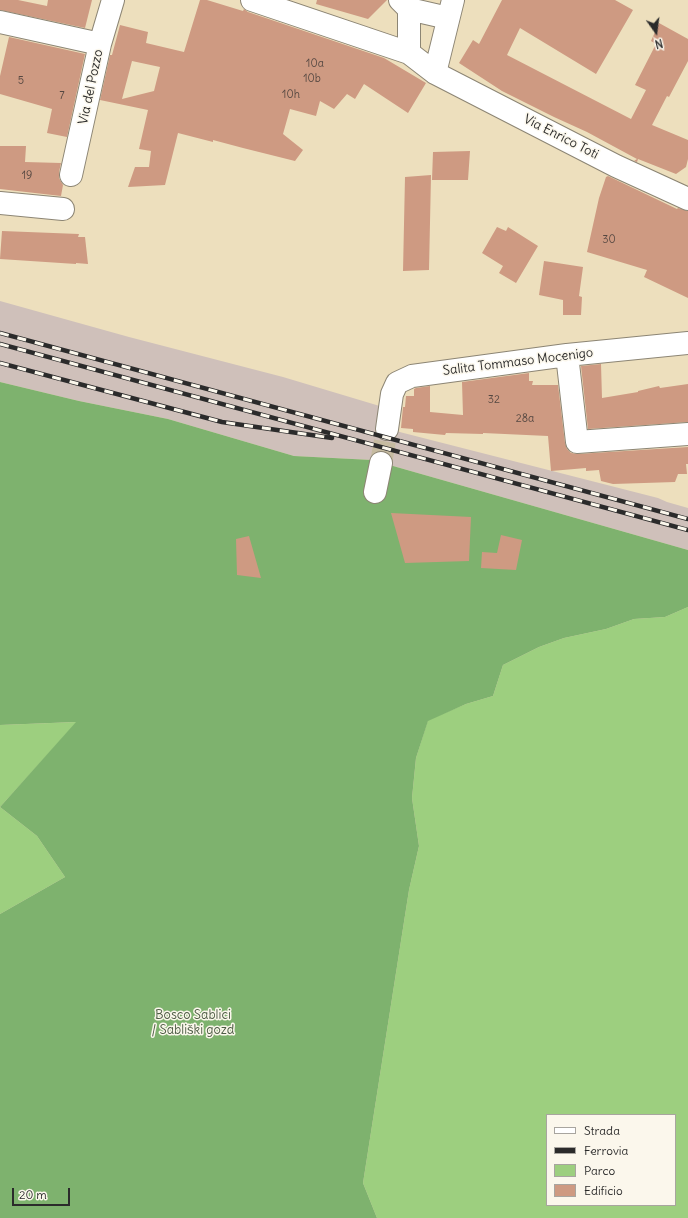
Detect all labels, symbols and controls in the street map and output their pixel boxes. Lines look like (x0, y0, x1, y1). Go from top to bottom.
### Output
north arrow (636, 12, 676, 52)
text: N (654, 36, 664, 51)
street label: Via del Pozzo (75, 48, 107, 126)
house number: 10a (306, 57, 324, 71)
house number: 10b (303, 72, 321, 86)
house number: 5 (18, 74, 24, 88)
house number: 10h (282, 88, 300, 102)
house number: 7 (59, 89, 65, 103)
street label: Via Enrico Toti (521, 111, 601, 163)
house number: 19 (22, 169, 32, 183)
house number: 30 (602, 233, 616, 247)
street label: Salita Tommaso Mocenigo (442, 345, 594, 379)
house number: 32 (488, 393, 500, 407)
house number: 28a (516, 412, 534, 426)
park label: Bosco Sablici / Sabliški gozd (152, 1007, 234, 1038)
legend (546, 1114, 676, 1206)
text: Strada (584, 1123, 620, 1138)
text: Ferrovia (584, 1143, 628, 1158)
text: Parco (584, 1163, 615, 1178)
scale bar (14, 1180, 72, 1206)
text: Edificio (584, 1183, 623, 1198)
text: 20 m (19, 1187, 47, 1202)

